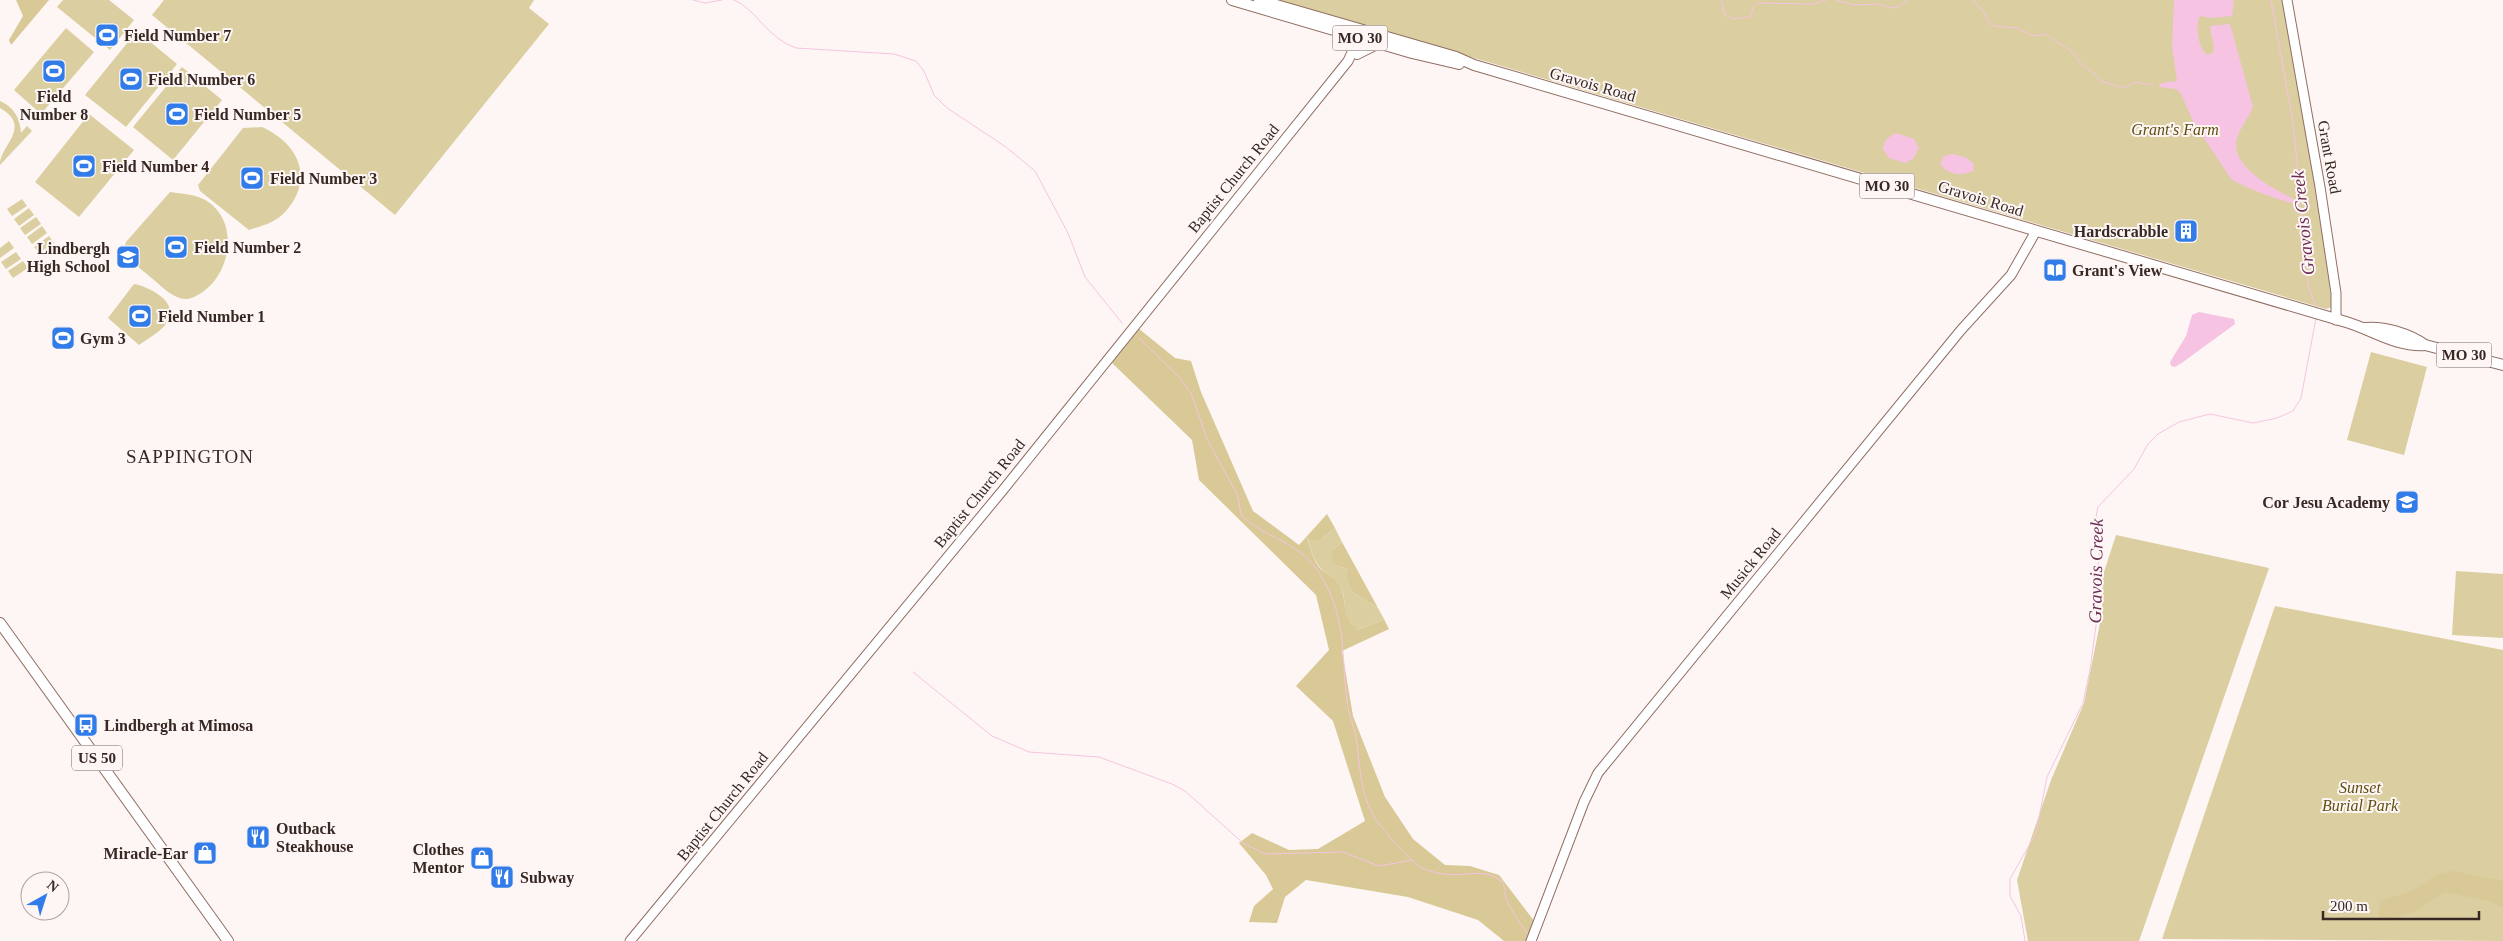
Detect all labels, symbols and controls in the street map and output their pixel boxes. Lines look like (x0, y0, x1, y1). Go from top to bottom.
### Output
sports icon: Field Number 7 (94, 22, 120, 48)
road number: MO 30 (1332, 26, 1388, 50)
place label: Field Number 7 (124, 27, 231, 44)
sports icon: Field Number 8 (41, 58, 67, 84)
street label: Gravois Road (1548, 64, 1638, 105)
sports icon: Field Number 6 (118, 66, 144, 92)
place label: Field Number 6 (148, 71, 255, 88)
place label: Field Number 8 (20, 88, 88, 123)
sports icon: Field Number 5 (164, 101, 190, 127)
place label: Field Number 5 (194, 106, 301, 123)
street label: Grant Road (2315, 119, 2344, 195)
street label: Baptist Church Road (1185, 121, 1283, 236)
park label: Grant's Farm (2131, 121, 2219, 138)
sports icon: Field Number 4 (71, 153, 97, 179)
place label: Field Number 4 (102, 158, 209, 175)
sports icon: Field Number 3 (239, 165, 265, 191)
water label: Gravois Creek (2287, 169, 2318, 276)
place label: Field Number 3 (270, 170, 377, 187)
road number: MO 30 (1860, 174, 1914, 198)
street label: Gravois Road (1936, 177, 2026, 220)
building icon: Hardscrabble (2173, 218, 2199, 244)
place label: Hardscrabble (2074, 223, 2168, 240)
sports icon: Field Number 2 (163, 234, 189, 260)
place label: Field Number 2 (194, 239, 301, 256)
place label: Lindbergh High School (27, 240, 111, 276)
school or university icon: Lindbergh High School (115, 244, 141, 270)
library icon: Grant's View (2042, 257, 2068, 283)
place label: Grant's View (2072, 262, 2163, 279)
sports icon: Field Number 1 (127, 303, 153, 329)
place label: Field Number 1 (158, 308, 265, 325)
sports icon: Gym 3 (50, 325, 76, 351)
place label: Gym 3 (80, 330, 126, 348)
road number: MO 30 (2436, 342, 2492, 368)
street label: Baptist Church Road (931, 436, 1029, 551)
district label: SAPPINGTON (126, 446, 254, 467)
school or university icon: Cor Jesu Academy (2394, 489, 2420, 515)
place label: Cor Jesu Academy (2262, 494, 2390, 512)
water label: Gravois Creek (2085, 517, 2107, 624)
street label: Musick Road (1717, 525, 1784, 602)
bus stop icon: Lindbergh at Mimosa (73, 712, 99, 738)
place label: Lindbergh at Mimosa (104, 717, 253, 735)
road number: US 50 (72, 746, 122, 770)
street label: Baptist Church Road (674, 749, 772, 864)
park label: Sunset Burial Park (2322, 779, 2399, 814)
place label: Outback Steakhouse (276, 820, 353, 855)
restaurant icon: Outback Steakhouse (245, 824, 271, 850)
shop icon: Miracle-Ear (192, 840, 218, 866)
place label: Clothes Mentor (412, 841, 464, 876)
place label: Miracle-Ear (104, 845, 188, 862)
shop icon: Clothes Mentor (469, 845, 495, 871)
restaurant icon: Subway (489, 864, 515, 890)
place label: Subway (520, 869, 574, 887)
north arrow (20, 871, 70, 921)
text: N (44, 877, 62, 895)
scale bar (2323, 888, 2479, 920)
text: 200 m (2330, 898, 2368, 914)

